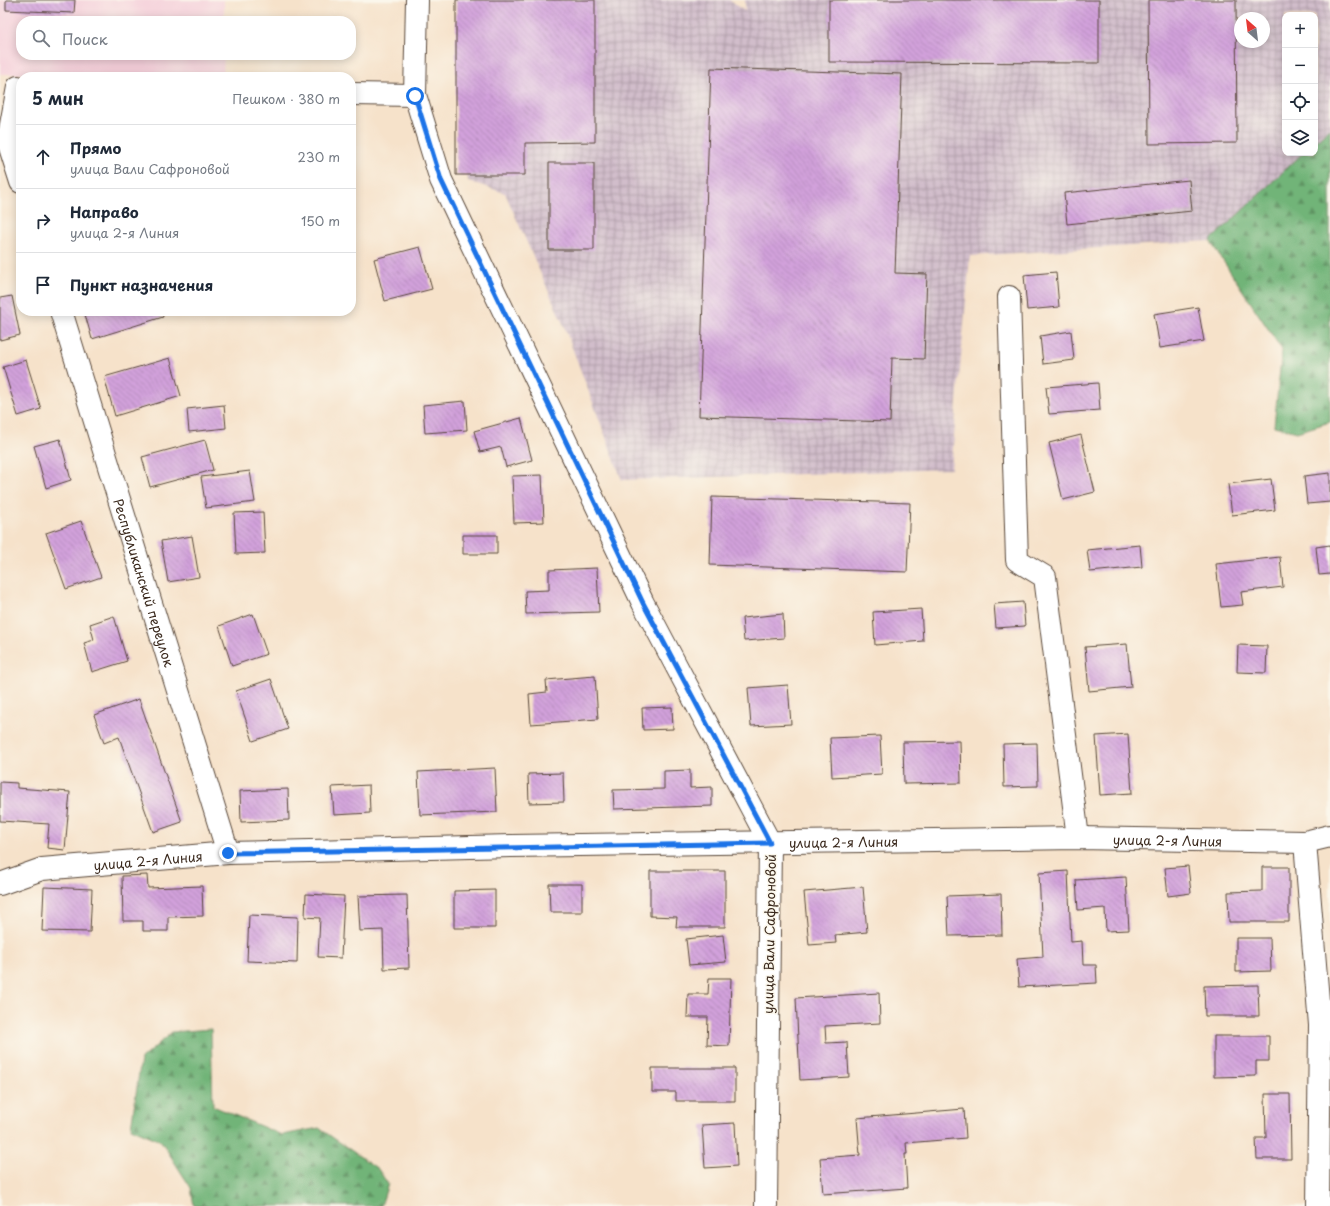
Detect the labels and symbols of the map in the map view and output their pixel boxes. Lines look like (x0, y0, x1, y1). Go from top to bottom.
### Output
north arrow (1234, 12, 1270, 48)
route start (406, 87, 424, 105)
street label: Республиканский переулок (110, 496, 180, 669)
street label: улица 2-я Линия (1113, 829, 1222, 850)
street label: улица 2-я Линия (789, 831, 898, 852)
route end (219, 844, 237, 862)
street label: улица 2-я Линия (93, 846, 203, 874)
street label: улица Вали Сафроновой (758, 854, 780, 1014)

